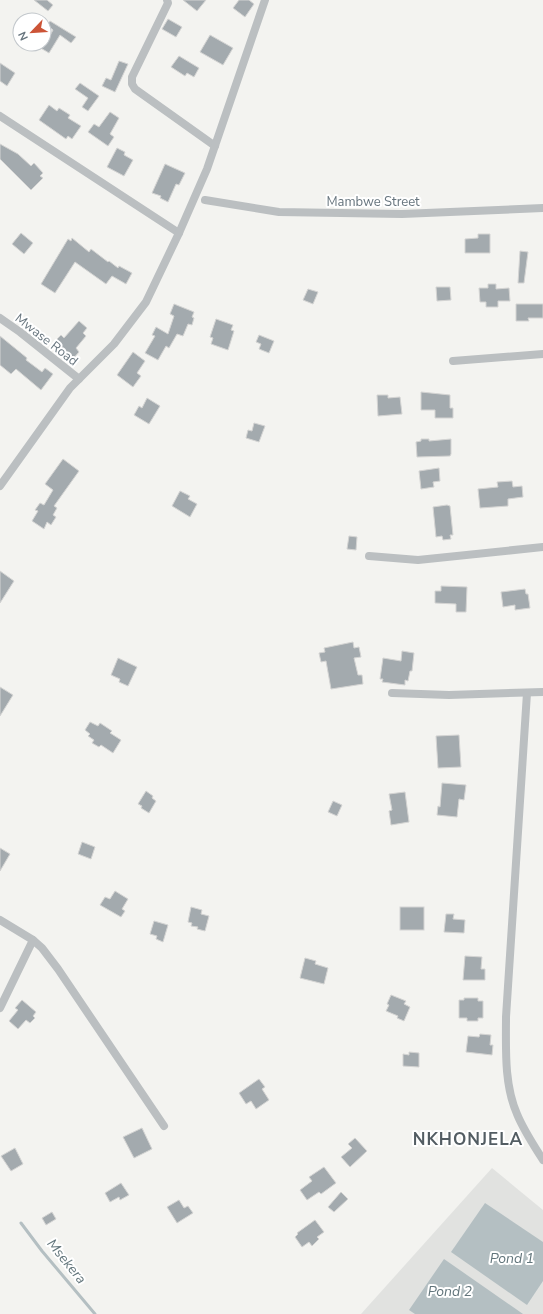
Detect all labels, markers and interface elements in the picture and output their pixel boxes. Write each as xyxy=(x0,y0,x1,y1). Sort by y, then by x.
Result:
north arrow xyxy=(12,12,52,52)
text: N xyxy=(15,29,32,43)
street label: Mambwe Street xyxy=(326,193,420,211)
street label: Mwase Road xyxy=(11,309,82,370)
district label: NKHONJELA xyxy=(413,1128,523,1151)
water label: Msekera xyxy=(43,1235,91,1288)
water label: Pond 1 xyxy=(490,1249,534,1268)
water label: Pond 2 xyxy=(428,1282,472,1301)

